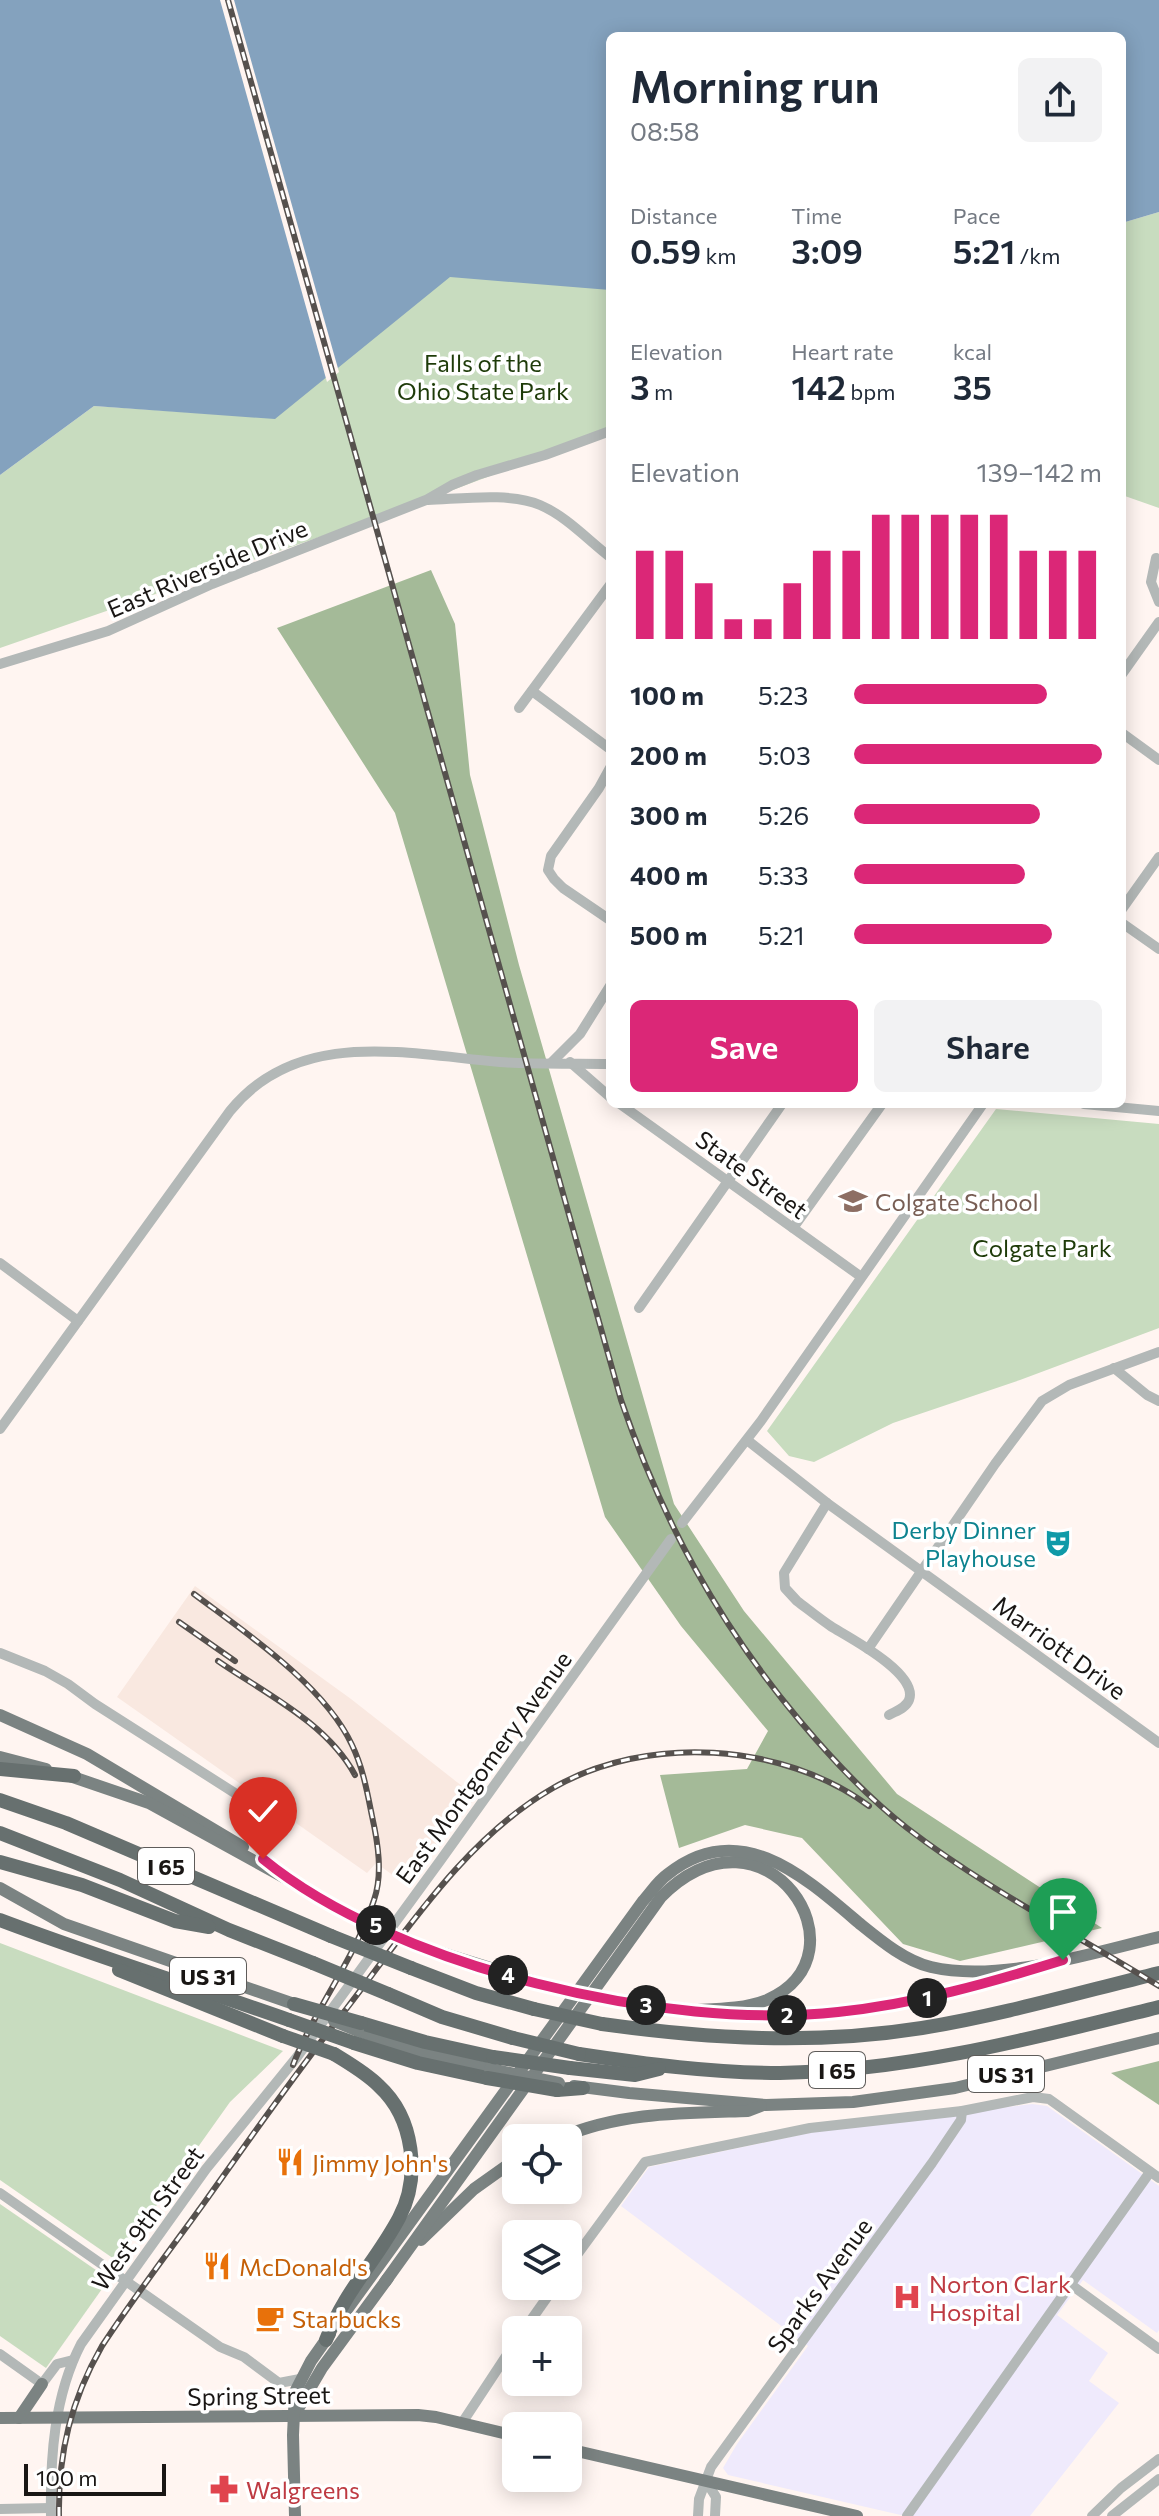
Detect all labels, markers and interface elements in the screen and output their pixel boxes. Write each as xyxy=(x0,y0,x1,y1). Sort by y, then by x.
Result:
text: Morning run xyxy=(630,58,880,112)
button: share xyxy=(1018,58,1102,142)
text: 08:58 xyxy=(630,115,700,146)
text: Distance xyxy=(630,202,717,229)
text: Time xyxy=(791,202,842,229)
text: Pace xyxy=(953,202,1000,229)
text: 0.59 xyxy=(630,229,701,271)
text: 3:09 xyxy=(791,229,863,271)
text: 5:21 xyxy=(953,229,1015,271)
text: km xyxy=(701,242,737,269)
text: /km xyxy=(1015,242,1060,269)
text: Elevation xyxy=(630,338,723,365)
text: Heart rate xyxy=(791,338,894,365)
text: kcal xyxy=(953,338,992,365)
park label: Falls of the Ohio State Park xyxy=(397,348,569,405)
text: 3 xyxy=(630,365,650,407)
text: 142 xyxy=(791,365,846,407)
text: 35 xyxy=(953,365,992,407)
text: m xyxy=(650,378,673,405)
text: bpm xyxy=(846,378,895,405)
text: Elevation xyxy=(630,456,740,487)
text: 139–142 m xyxy=(977,456,1102,487)
street label: East Riverside Drive xyxy=(103,513,311,623)
text: 100 m xyxy=(630,679,704,710)
text: 5:23 xyxy=(758,679,808,710)
text: 200 m xyxy=(630,739,707,770)
text: 5:03 xyxy=(758,739,811,770)
text: 300 m xyxy=(630,799,707,830)
text: 5:26 xyxy=(758,799,809,830)
text: 400 m xyxy=(630,859,708,890)
text: 5:33 xyxy=(758,859,809,890)
text: 500 m xyxy=(630,919,707,950)
text: 5:21 xyxy=(758,919,805,950)
button: Save xyxy=(630,1000,858,1092)
button: Share xyxy=(874,1000,1102,1092)
street label: State Street xyxy=(690,1124,814,1224)
school or university icon: Colgate School xyxy=(838,1186,868,1216)
place label: Colgate School xyxy=(875,1187,1039,1216)
park label: Colgate Park xyxy=(972,1233,1112,1262)
place label: Derby Dinner Playhouse xyxy=(892,1515,1036,1572)
theatre icon: Derby Dinner Playhouse xyxy=(1043,1528,1073,1558)
street label: Marriott Drive xyxy=(988,1589,1132,1705)
street label: East Montgomery Avenue xyxy=(389,1645,577,1889)
pin xyxy=(229,1777,297,1859)
icon: check xyxy=(241,1789,285,1833)
road number: I 65 xyxy=(138,1848,194,1884)
pin xyxy=(1029,1878,1097,1960)
icon: arrive xyxy=(1041,1890,1085,1934)
pin: 5 xyxy=(356,1905,396,1945)
text: 5 xyxy=(370,1911,382,1938)
pin: 4 xyxy=(488,1955,528,1995)
road number: US 31 xyxy=(170,1958,246,1994)
text: 4 xyxy=(501,1961,515,1988)
pin: 1 xyxy=(907,1978,947,2018)
text: 1 xyxy=(922,1984,932,2011)
pin: 3 xyxy=(626,1985,666,2025)
text: 3 xyxy=(640,1991,652,2018)
pin: 2 xyxy=(767,1995,807,2035)
text: 2 xyxy=(781,2001,793,2028)
road number: I 65 xyxy=(809,2052,865,2088)
road number: US 31 xyxy=(968,2056,1044,2092)
map controls xyxy=(502,2124,582,2492)
button: locate xyxy=(502,2124,582,2204)
street label: West 9th Street xyxy=(85,2140,209,2296)
restaurant icon: Jimmy John's xyxy=(275,2147,305,2177)
place label: Jimmy John's xyxy=(312,2148,448,2177)
street label: Sparks Avenue xyxy=(761,2212,877,2358)
button: layers xyxy=(502,2220,582,2300)
restaurant icon: McDonald's xyxy=(202,2251,232,2281)
place label: McDonald's xyxy=(239,2252,368,2281)
place label: Norton Clark Hospital xyxy=(929,2269,1071,2326)
hospital icon: Norton Clark Hospital xyxy=(892,2282,922,2312)
cafe icon: Starbucks xyxy=(255,2303,285,2333)
place label: Starbucks xyxy=(292,2304,401,2333)
button: + xyxy=(502,2316,582,2396)
street label: Spring Street xyxy=(187,2379,331,2411)
button: − xyxy=(502,2412,582,2492)
scale bar xyxy=(24,2460,166,2496)
text: 100 m xyxy=(36,2464,98,2491)
pharmacy icon: Walgreens xyxy=(209,2474,239,2504)
place label: Walgreens xyxy=(246,2475,360,2504)

